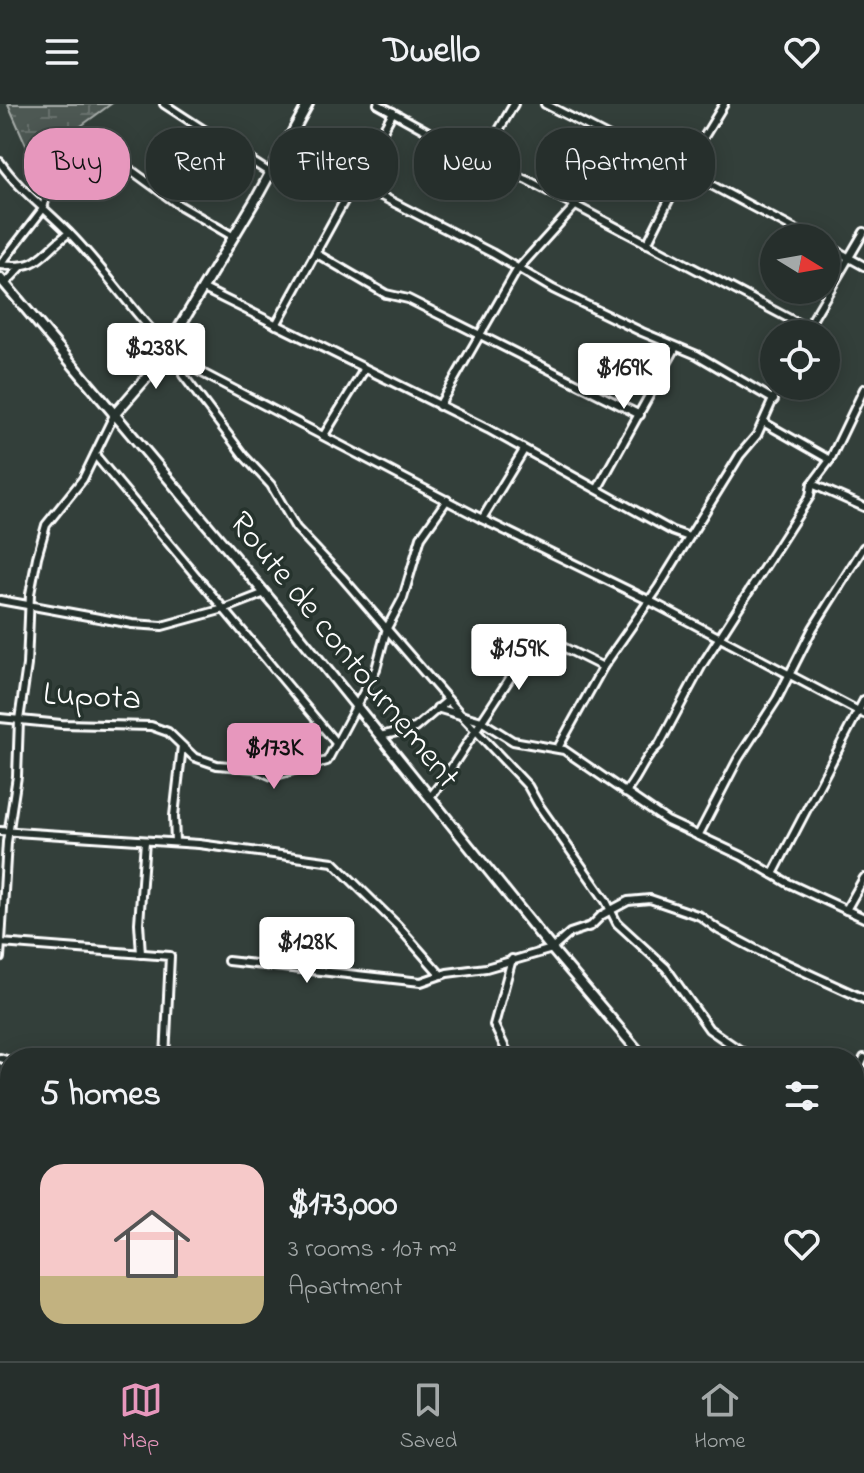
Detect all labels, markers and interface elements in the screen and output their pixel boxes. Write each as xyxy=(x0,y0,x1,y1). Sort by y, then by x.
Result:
text: Dwello xyxy=(384,26,480,79)
icon: menu xyxy=(40,30,84,74)
icon: heart xyxy=(780,30,824,74)
chip: Buy xyxy=(24,128,130,200)
chip: Rent xyxy=(146,128,254,200)
chip: Filters xyxy=(270,128,398,200)
chip: New xyxy=(414,128,520,200)
chip: Apartment xyxy=(536,128,715,200)
north arrow xyxy=(760,224,840,304)
map controls xyxy=(760,224,840,400)
button: locate xyxy=(760,320,840,400)
pin: $238K xyxy=(100,323,212,391)
text: $238K xyxy=(125,330,187,368)
pin: $169K xyxy=(568,343,680,411)
text: $169K xyxy=(596,350,652,388)
street label: Route de contournement xyxy=(215,502,471,800)
pin: $159K xyxy=(463,624,575,692)
text: $159K xyxy=(489,631,549,669)
street label: Lupota xyxy=(42,670,142,726)
pin: $173K xyxy=(218,723,330,791)
text: $173K xyxy=(245,730,303,768)
pin: $128K xyxy=(251,917,363,985)
text: $128K xyxy=(277,924,337,962)
text: 5 homes xyxy=(40,1071,161,1121)
icon: filters xyxy=(780,1074,824,1118)
text: $173,000 xyxy=(288,1181,397,1231)
icon: home xyxy=(104,1196,200,1292)
icon: heart xyxy=(780,1222,824,1266)
text: 3 rooms · 107 m² xyxy=(288,1231,457,1269)
text: Apartment xyxy=(288,1269,402,1307)
tab: Map xyxy=(119,1378,163,1458)
tab: Saved xyxy=(400,1378,457,1458)
tab: Home xyxy=(694,1378,745,1458)

